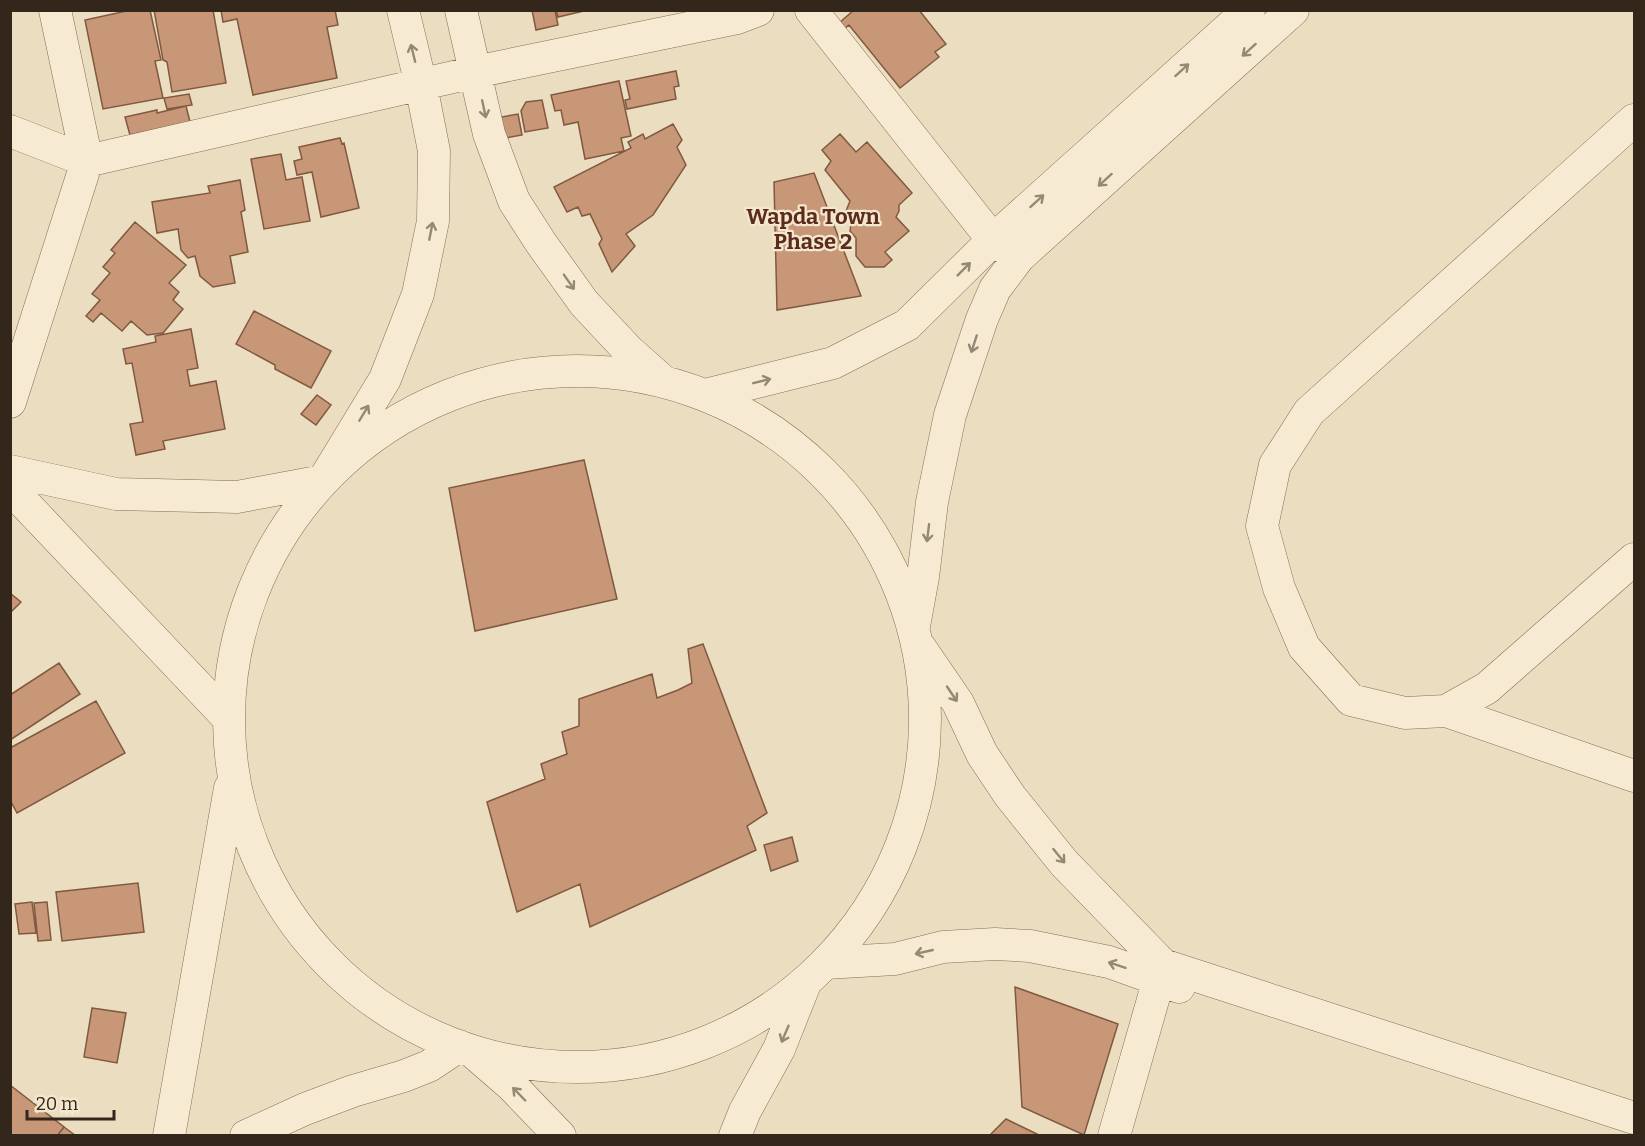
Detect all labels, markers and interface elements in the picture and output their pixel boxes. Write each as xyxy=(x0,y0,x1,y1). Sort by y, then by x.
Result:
one-way arrow xyxy=(1242,43,1257,57)
one-way arrow xyxy=(407,44,419,63)
one-way arrow xyxy=(1174,64,1189,78)
one-way arrow xyxy=(478,99,490,118)
one-way arrow xyxy=(1097,173,1112,187)
one-way arrow xyxy=(1029,194,1044,208)
district label: Wapda Town Phase 2 xyxy=(746,203,880,255)
one-way arrow xyxy=(426,222,437,241)
one-way arrow xyxy=(957,262,972,276)
one-way arrow xyxy=(563,273,575,289)
one-way arrow xyxy=(967,334,978,352)
one-way arrow xyxy=(752,374,771,386)
one-way arrow xyxy=(359,405,371,422)
one-way arrow xyxy=(922,522,933,542)
one-way arrow xyxy=(946,685,958,701)
one-way arrow xyxy=(1052,848,1065,864)
one-way arrow xyxy=(915,946,934,958)
one-way arrow xyxy=(1108,958,1127,969)
one-way arrow xyxy=(779,1024,790,1043)
scale bar xyxy=(27,1083,114,1121)
one-way arrow xyxy=(512,1086,526,1101)
text: 20 m xyxy=(36,1093,78,1115)

